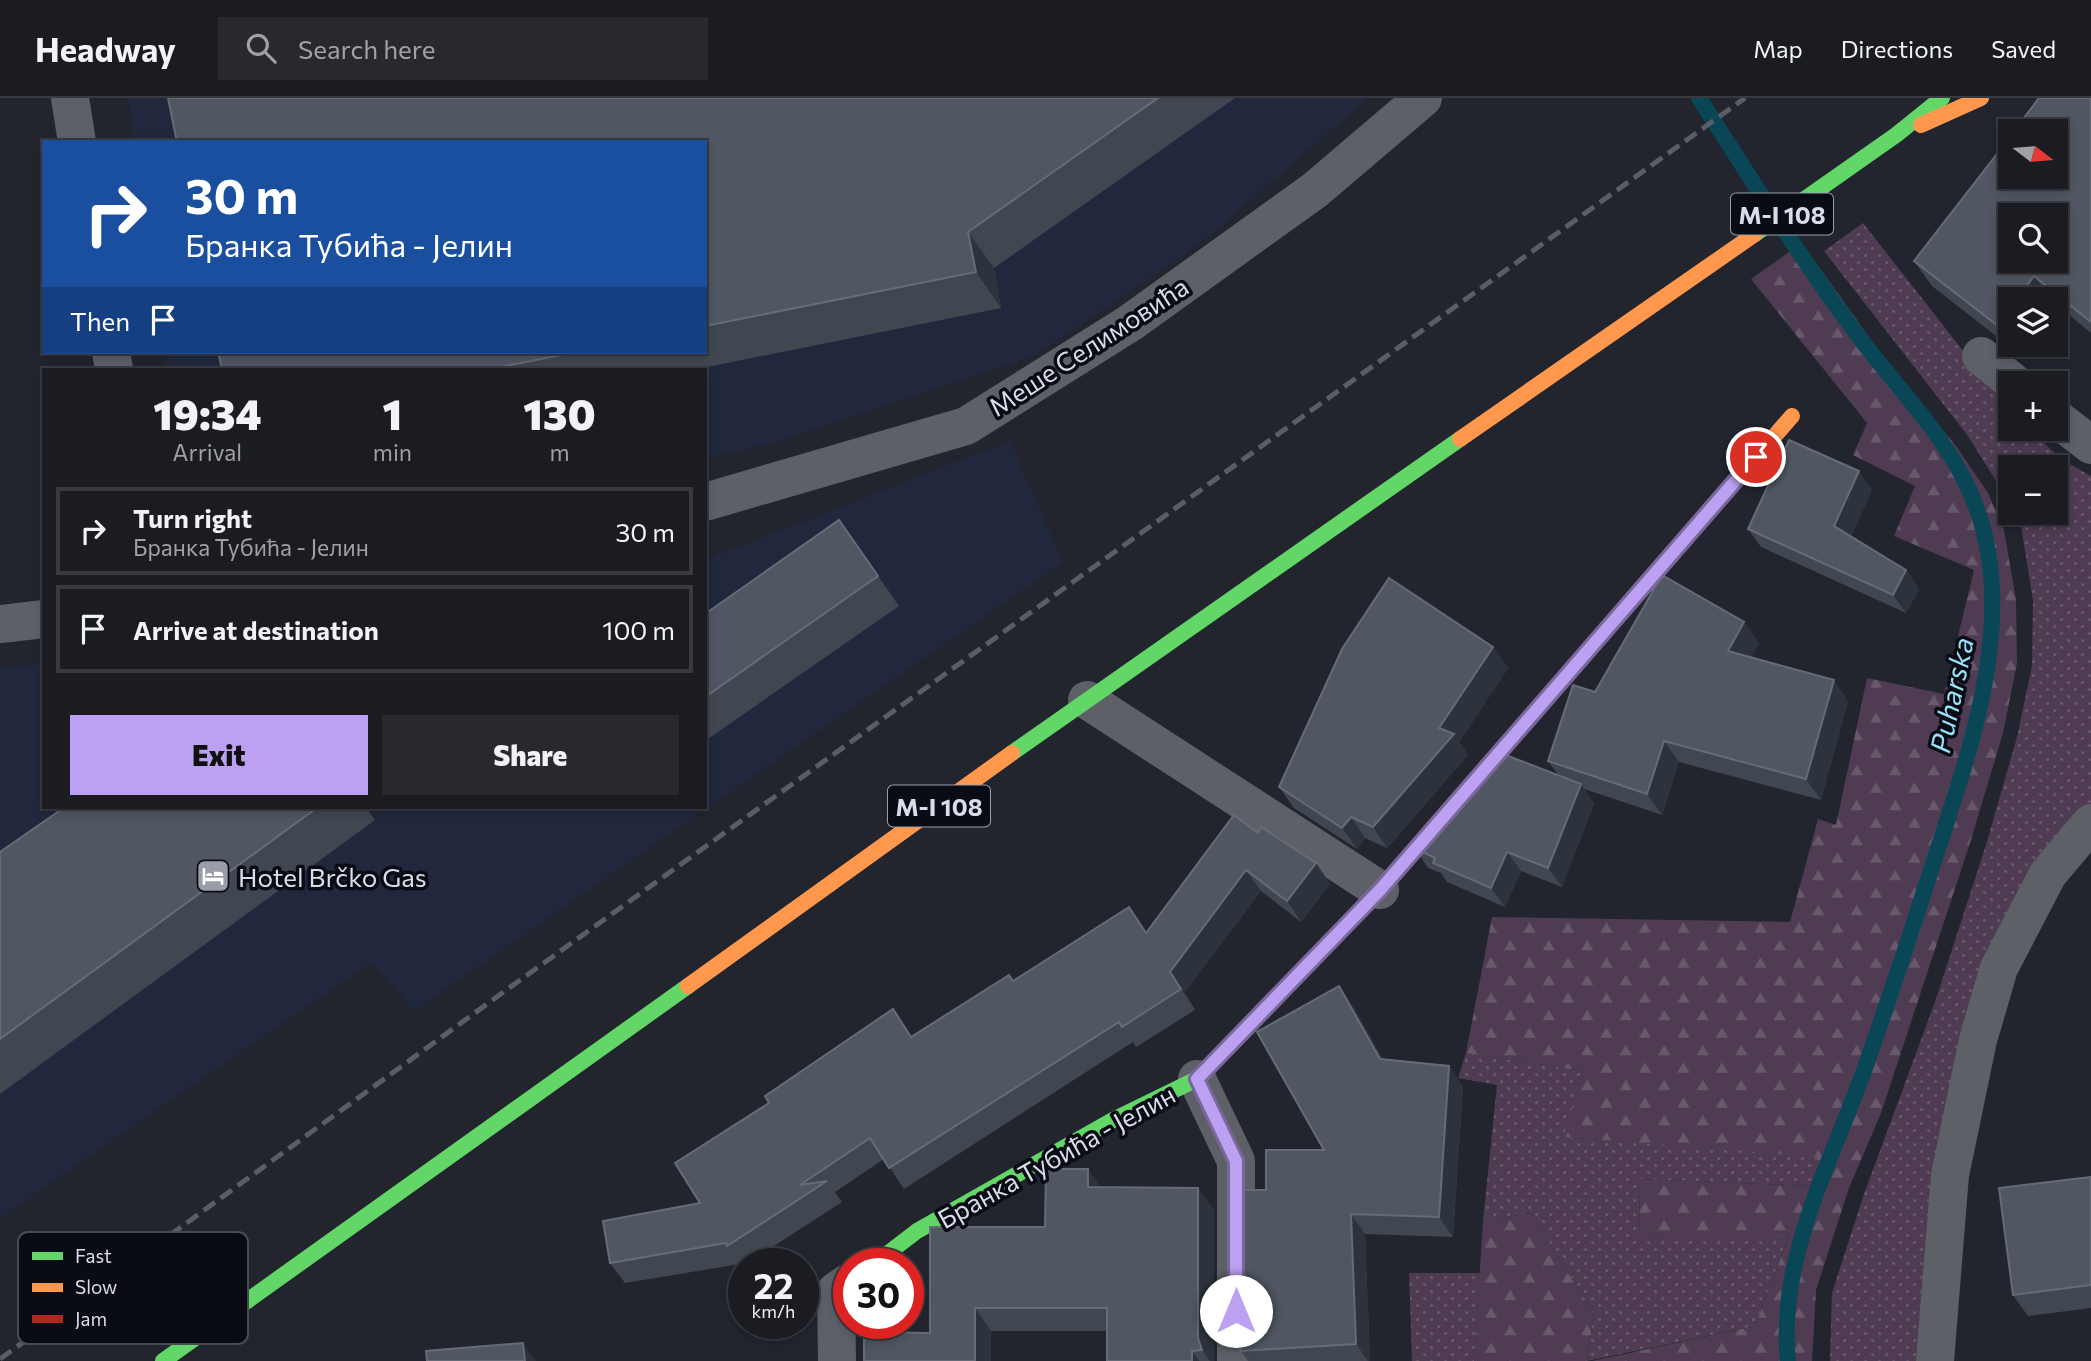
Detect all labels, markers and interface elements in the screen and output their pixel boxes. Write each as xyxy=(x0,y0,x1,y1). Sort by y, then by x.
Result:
search box xyxy=(218,17,708,80)
text: Headway xyxy=(35,28,176,69)
icon: search xyxy=(242,29,280,67)
text: Search here xyxy=(298,33,436,64)
text: Map xyxy=(1753,34,1803,63)
text: Directions xyxy=(1841,34,1953,63)
text: Saved xyxy=(1991,34,2056,63)
north arrow xyxy=(1998,119,2068,189)
map controls xyxy=(1998,119,2068,525)
text: 30 m xyxy=(185,164,298,224)
icon: right xyxy=(70,168,161,259)
road number: M-I 108 xyxy=(1731,194,1833,234)
button: search xyxy=(1998,203,2068,273)
text: Бранка Тубића - Јелин xyxy=(185,224,513,264)
street label: Меше Селимовића xyxy=(983,270,1193,422)
button: layers xyxy=(1998,287,2068,357)
icon: arrive xyxy=(144,301,182,339)
text: Then xyxy=(70,305,130,336)
button: + xyxy=(1998,371,2068,441)
text: 19:34 xyxy=(153,387,262,439)
text: 1 xyxy=(383,387,402,439)
text: 130 xyxy=(523,387,596,439)
pin xyxy=(1726,427,1786,487)
text: Arrival xyxy=(173,438,242,466)
text: min xyxy=(373,438,412,466)
text: m xyxy=(549,438,570,466)
icon: arrive xyxy=(1737,438,1775,476)
button: − xyxy=(1998,455,2068,525)
text: Turn right xyxy=(133,502,252,533)
icon: right xyxy=(74,512,112,550)
text: 30 m xyxy=(616,516,675,547)
text: Бранка Тубића - Јелин xyxy=(133,533,369,561)
icon: arrive xyxy=(74,610,112,648)
text: Arrive at destination xyxy=(133,614,379,645)
text: 100 m xyxy=(602,614,675,645)
water label: Puharska xyxy=(1922,634,1980,756)
button: Exit xyxy=(70,715,368,795)
button: Share xyxy=(382,715,679,795)
road number: M-I 108 xyxy=(888,786,990,826)
hotel icon: Hotel Brčko Gas xyxy=(194,857,232,895)
place label: Hotel Brčko Gas xyxy=(238,861,427,892)
street label: Бранка Тубића - Јелин xyxy=(932,1078,1180,1234)
legend xyxy=(18,1232,248,1344)
text: Fast xyxy=(75,1244,112,1267)
speed limit sign: 30 xyxy=(833,1248,924,1339)
text: 22 xyxy=(754,1263,793,1306)
position arrow xyxy=(1199,1274,1273,1348)
text: Slow xyxy=(75,1275,117,1298)
text: km/h xyxy=(752,1300,795,1322)
text: Jam xyxy=(75,1307,107,1330)

